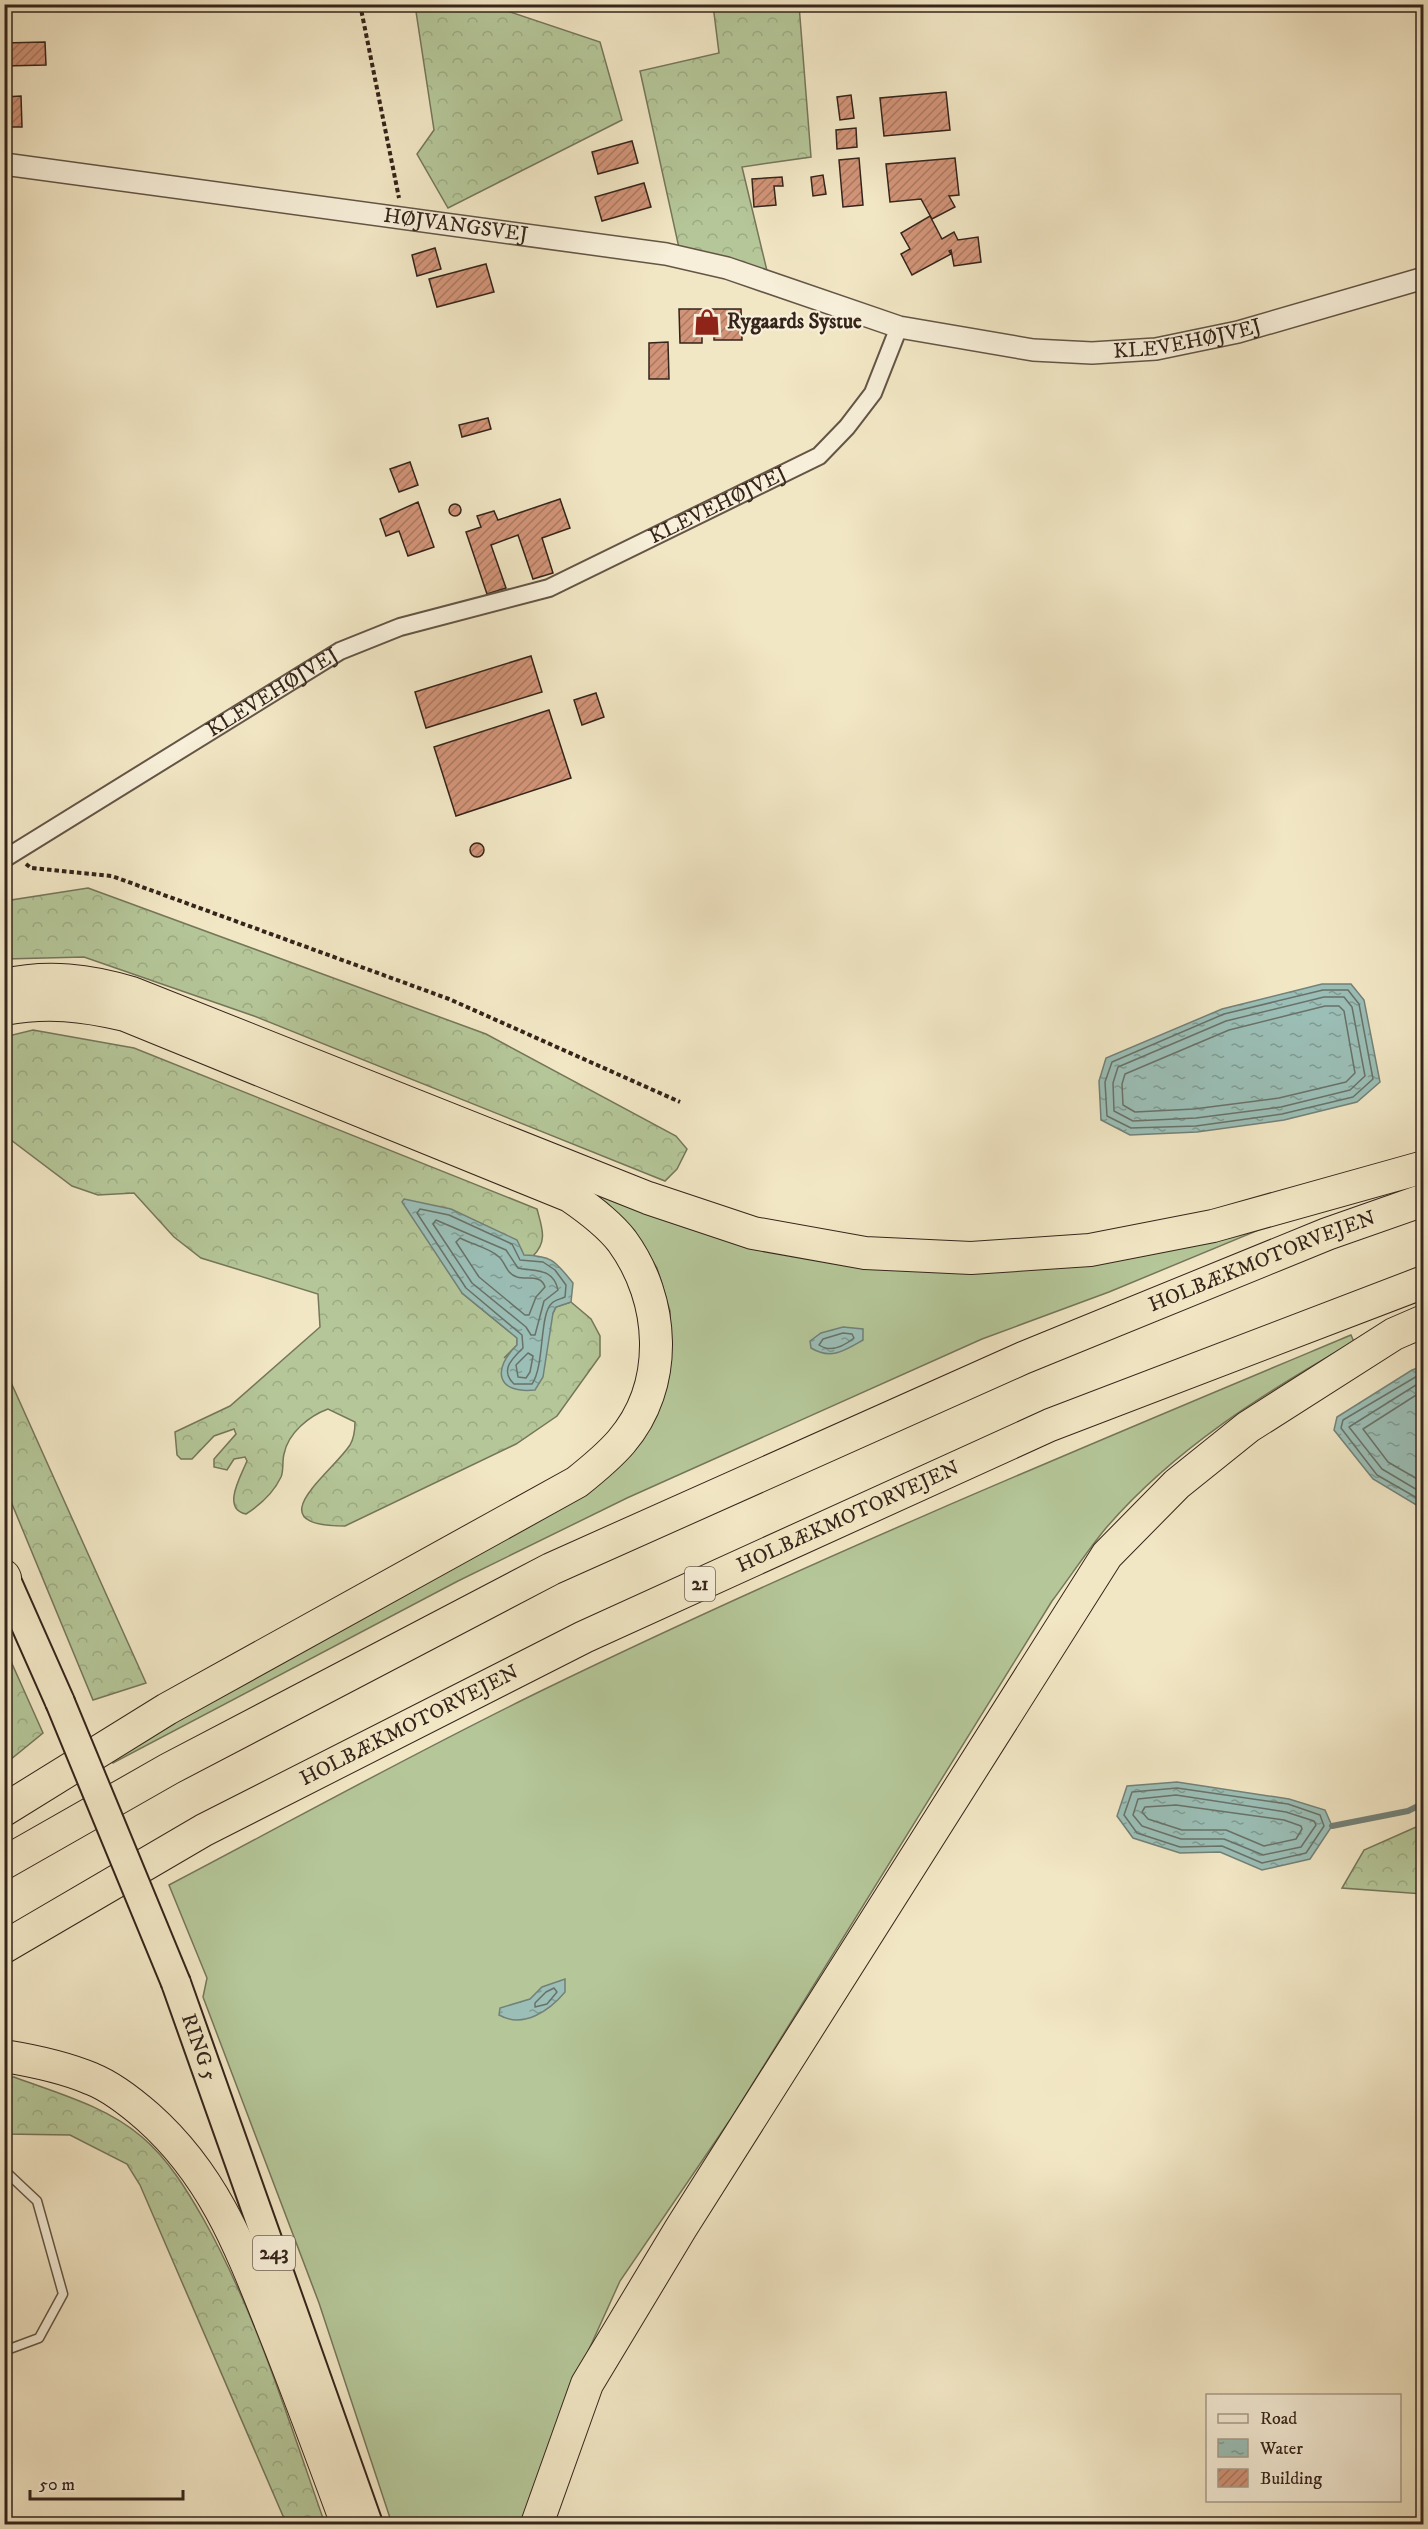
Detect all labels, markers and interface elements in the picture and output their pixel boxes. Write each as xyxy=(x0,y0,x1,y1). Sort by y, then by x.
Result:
street label: HØJVANGSVEJ xyxy=(382,203,530,248)
shop icon: Rygaards Systue xyxy=(692,307,722,337)
place label: Rygaards Systue xyxy=(727,309,862,335)
street label: KLEVEHØJVEJ xyxy=(1113,313,1264,365)
street label: KLEVEHØJVEJ xyxy=(645,461,791,550)
street label: KLEVEHØJVEJ xyxy=(202,642,343,743)
street label: HOLBÆKMOTORVEJEN xyxy=(1145,1205,1379,1318)
street label: HOLBÆKMOTORVEJEN xyxy=(733,1455,964,1579)
road number: 21 xyxy=(685,1567,715,1601)
street label: HOLBÆKMOTORVEJEN xyxy=(296,1659,523,1792)
street label: RING 5 xyxy=(175,2010,223,2084)
road number: 243 xyxy=(253,2236,295,2270)
legend xyxy=(1206,2394,1401,2502)
text: Road xyxy=(1260,2408,1297,2430)
text: Water xyxy=(1259,2438,1303,2460)
scale bar xyxy=(30,2463,183,2501)
text: Building xyxy=(1260,2468,1322,2490)
text: 50 m xyxy=(39,2474,75,2496)

